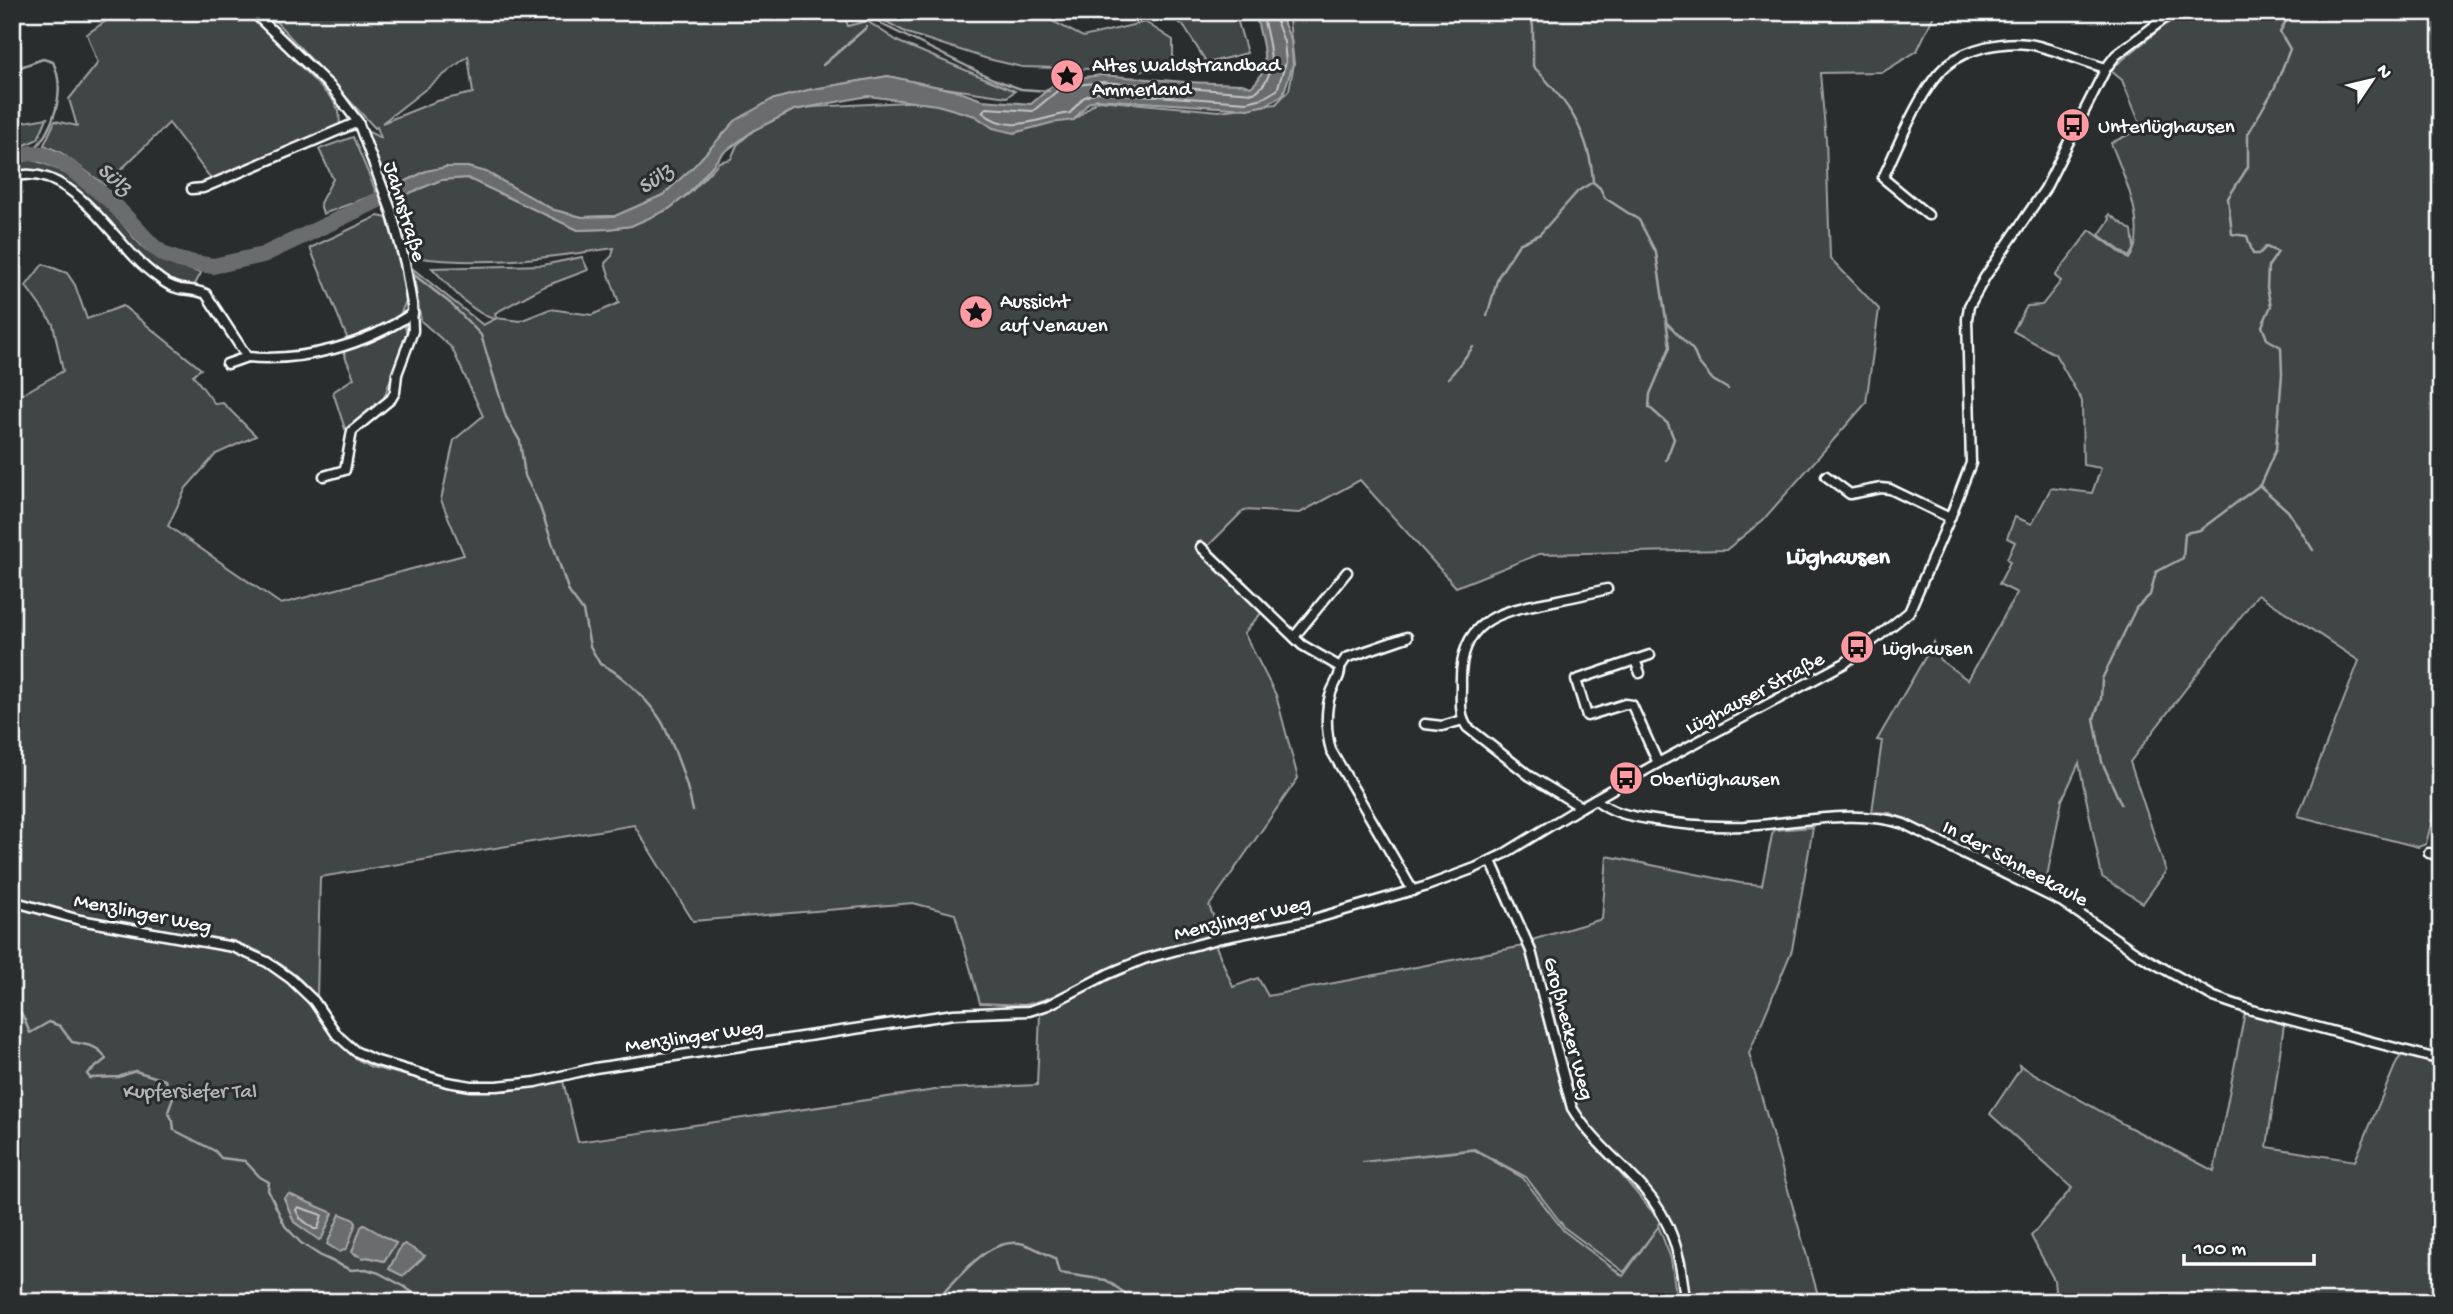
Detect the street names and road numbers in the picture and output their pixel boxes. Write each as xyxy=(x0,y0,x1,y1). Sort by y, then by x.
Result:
street label: Jahnstraße xyxy=(376,159,430,266)
street label: Lüghauser Straße xyxy=(1682,647,1831,742)
street label: In der Schneekaule xyxy=(1937,816,2093,915)
street label: Menzlinger Weg xyxy=(71,890,213,941)
street label: Menzlinger Weg xyxy=(1172,893,1314,948)
street label: Großhecker Weg xyxy=(1536,955,1598,1103)
street label: Menzlinger Weg xyxy=(624,1016,765,1061)

